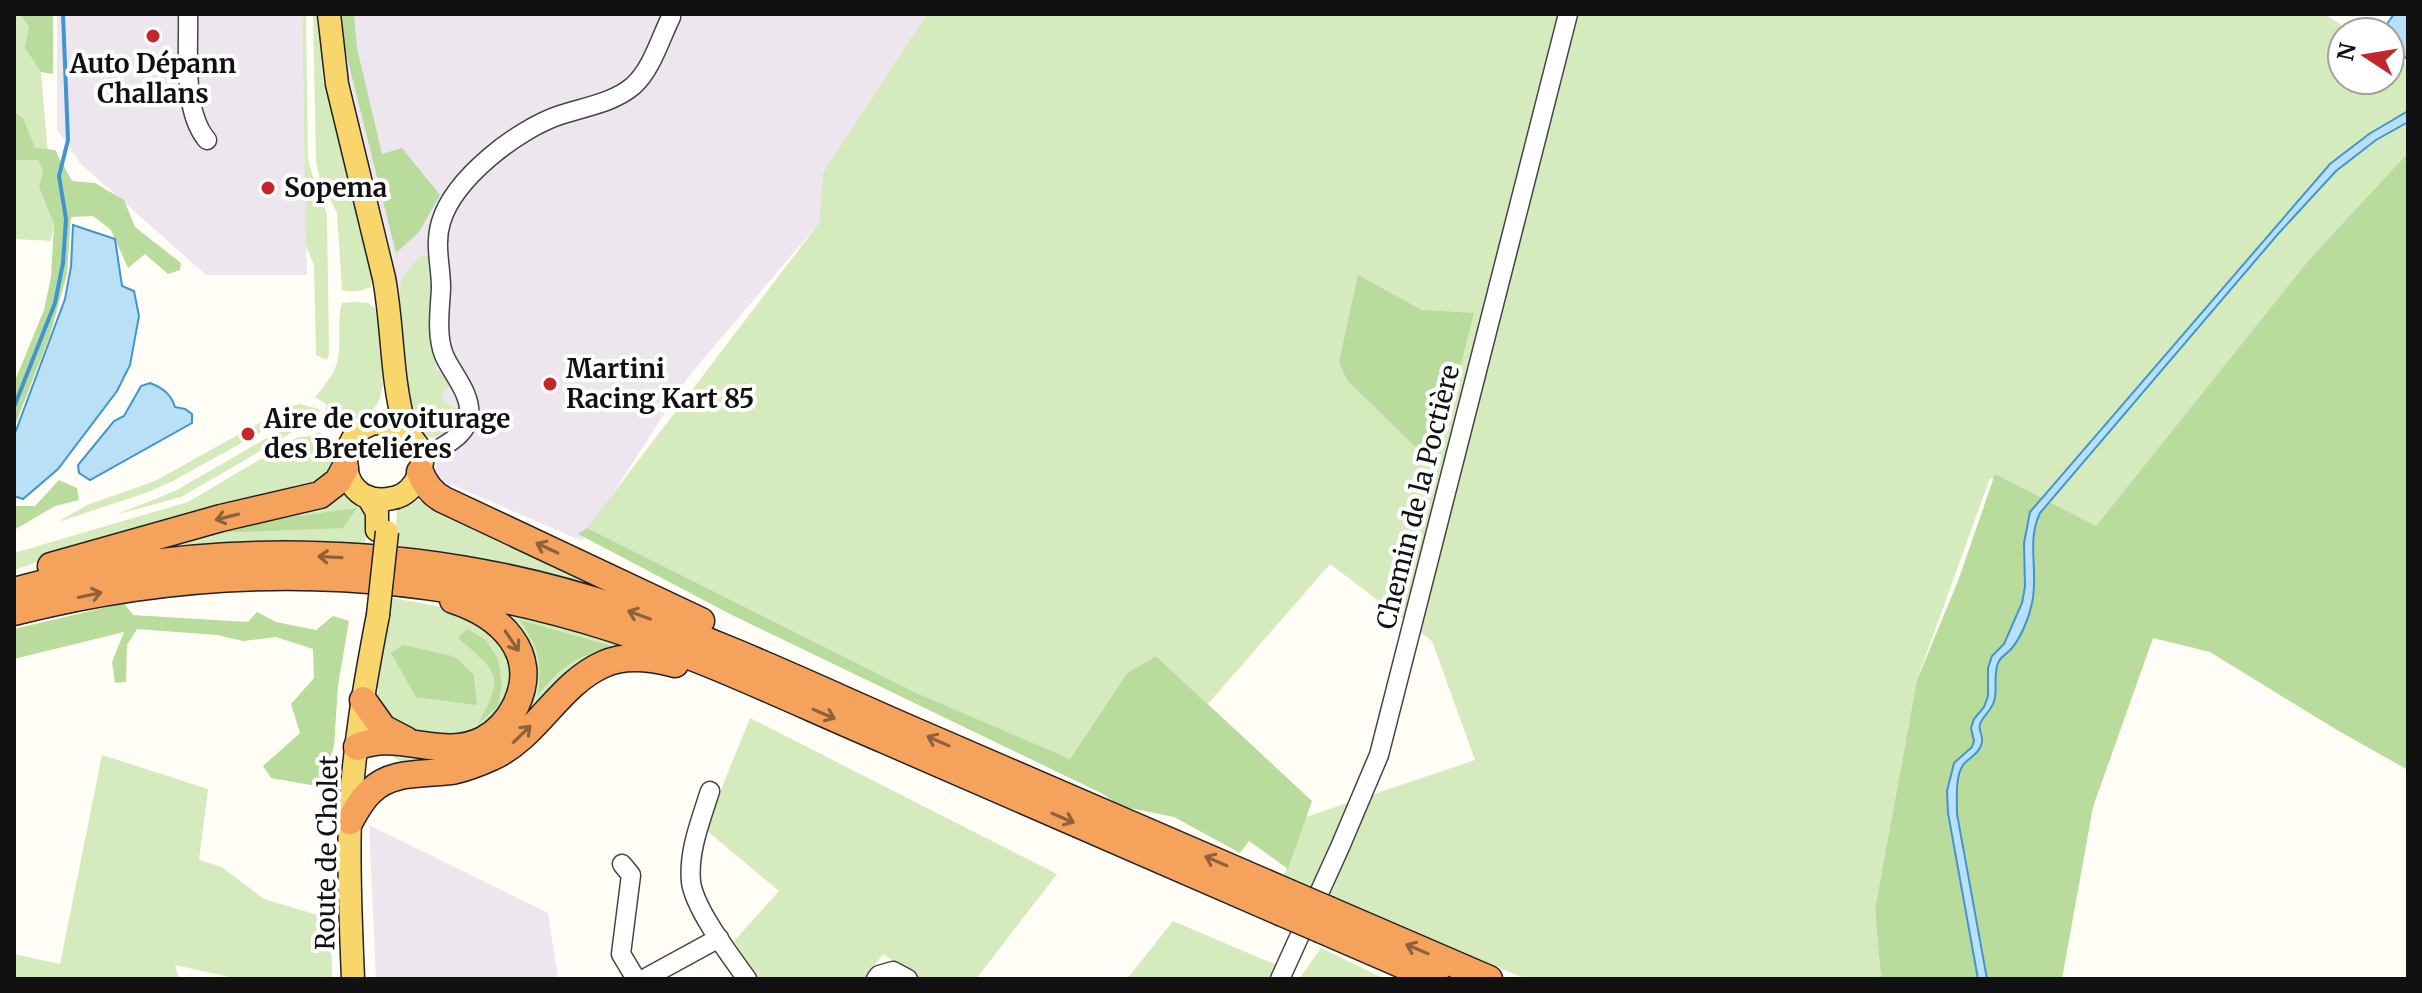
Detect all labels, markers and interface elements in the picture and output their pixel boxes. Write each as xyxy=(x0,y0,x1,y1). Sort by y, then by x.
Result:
north arrow xyxy=(2326,16,2406,96)
marker: Auto Dépann Challans xyxy=(144,27,162,45)
text: N xyxy=(2331,40,2362,63)
place label: Auto Dépann Challans xyxy=(69,47,237,110)
place label: Sopema xyxy=(284,171,387,204)
marker: Sopema xyxy=(259,179,277,197)
place label: Martini Racing Kart 85 xyxy=(566,352,754,415)
street label: Chemin de la Poctière xyxy=(1369,361,1466,632)
marker: Martini Racing Kart 85 xyxy=(541,375,559,393)
place label: Aire de covoiturage des Breteliéres xyxy=(263,402,510,465)
marker: Aire de covoiturage des Breteliéres xyxy=(239,425,257,443)
one-way arrow xyxy=(214,510,240,525)
one-way arrow xyxy=(535,540,559,555)
one-way arrow xyxy=(317,549,344,564)
one-way arrow xyxy=(77,587,102,602)
one-way arrow xyxy=(627,607,652,621)
one-way arrow xyxy=(504,630,520,652)
one-way arrow xyxy=(811,708,836,723)
one-way arrow xyxy=(512,725,532,744)
one-way arrow xyxy=(926,732,950,747)
street label: Route de Cholet xyxy=(308,755,345,951)
one-way arrow xyxy=(1050,811,1075,826)
one-way arrow xyxy=(1204,853,1228,868)
one-way arrow xyxy=(1405,940,1430,955)

